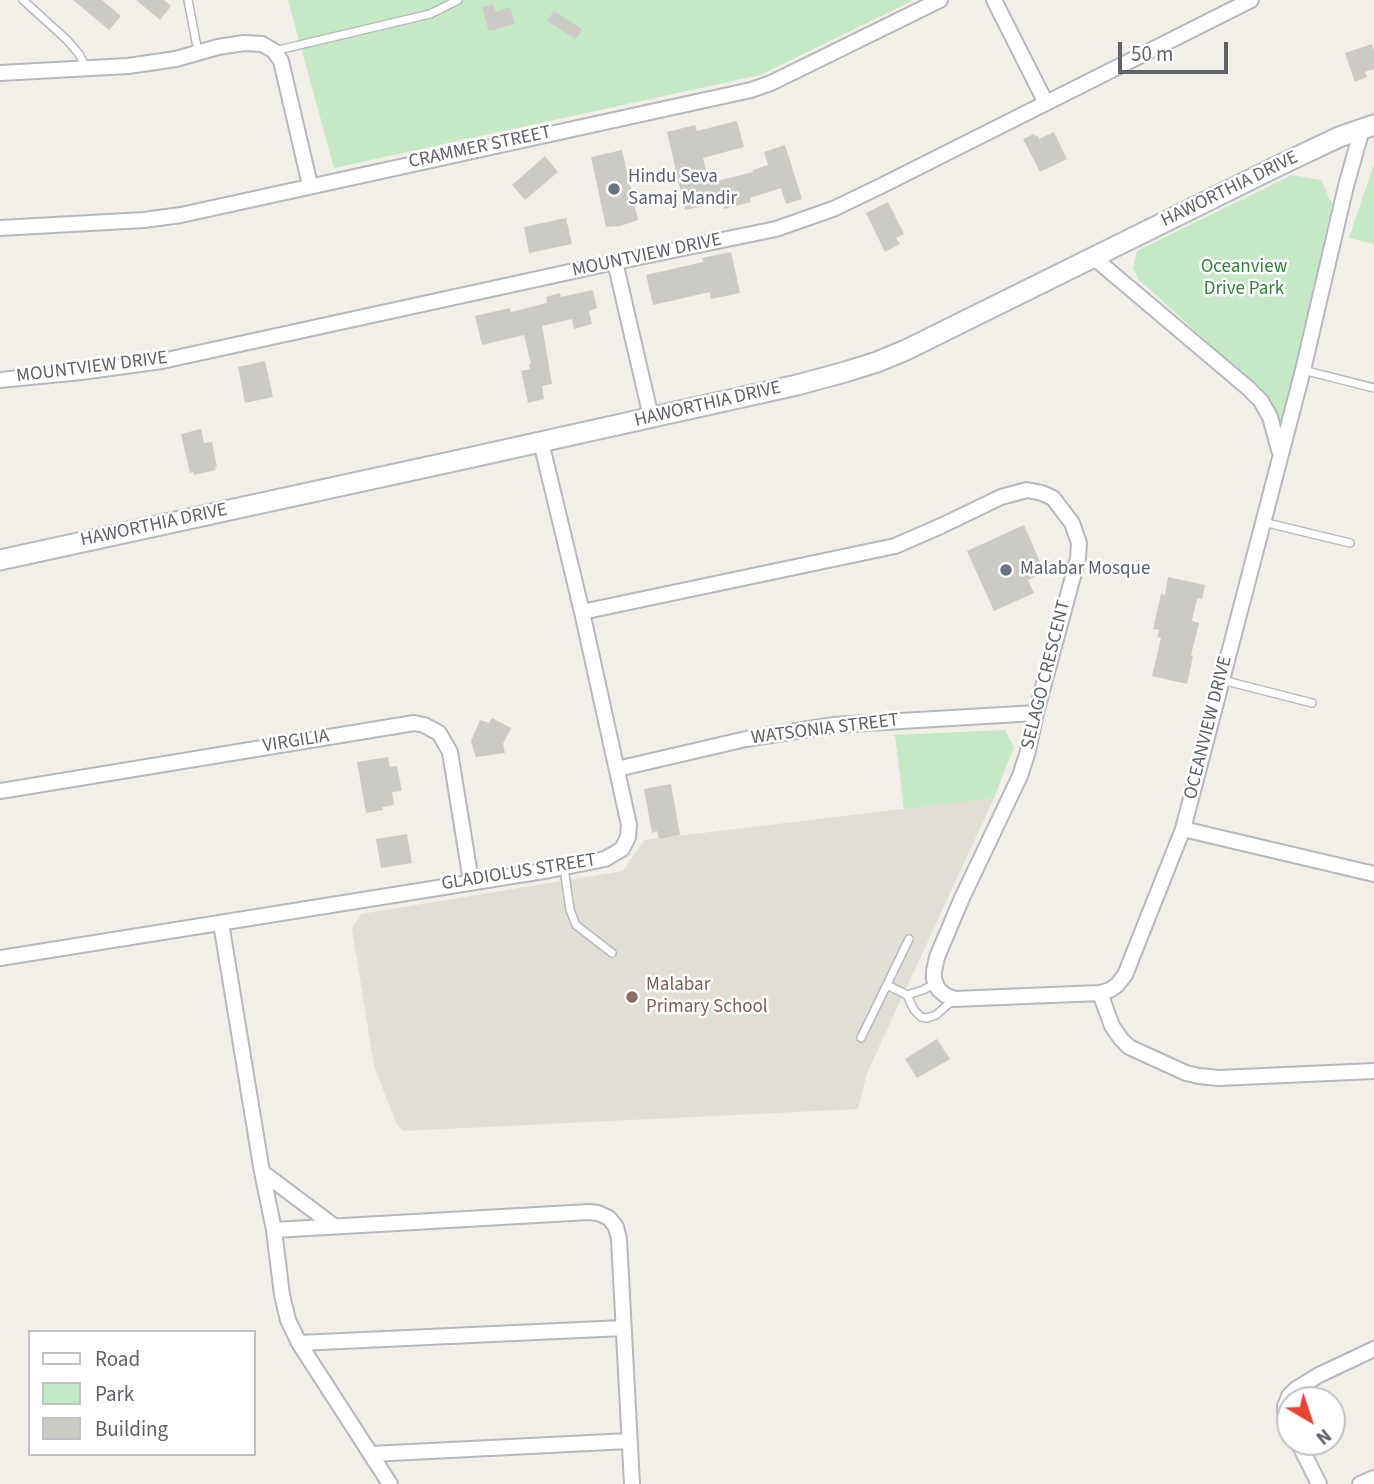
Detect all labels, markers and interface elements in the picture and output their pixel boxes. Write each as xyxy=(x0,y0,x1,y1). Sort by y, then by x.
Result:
scale bar xyxy=(1122,28,1232,72)
text: 50 m xyxy=(1131,39,1173,69)
street label: CRAMMER STREET xyxy=(407,122,553,174)
street label: HAWORTHIA DRIVE xyxy=(1158,147,1302,233)
place label: Hindu Seva Samaj Mandir xyxy=(628,167,737,211)
marker: Hindu Seva Samaj Mandir xyxy=(606,181,622,197)
street label: MOUNTVIEW DRIVE xyxy=(570,229,724,283)
park label: Oceanview Drive Park xyxy=(1201,257,1287,301)
street label: MOUNTVIEW DRIVE xyxy=(15,347,169,389)
street label: HAWORTHIA DRIVE xyxy=(633,377,783,433)
street label: HAWORTHIA DRIVE xyxy=(78,499,230,553)
place label: Malabar Mosque xyxy=(1020,559,1150,581)
marker: Malabar Mosque xyxy=(998,562,1014,578)
street label: SELAGO CRESCENT xyxy=(1017,598,1077,752)
street label: OCEANVIEW DRIVE xyxy=(1180,654,1238,802)
street label: WATSONIA STREET xyxy=(750,710,900,750)
street label: VIRGILIA xyxy=(261,726,331,758)
street label: GLADIOLUS STREET xyxy=(440,850,598,896)
place label: Malabar Primary School xyxy=(646,975,768,1019)
marker: Malabar Primary School xyxy=(624,989,640,1005)
legend xyxy=(28,1330,256,1456)
text: Road xyxy=(95,1344,140,1374)
text: Park xyxy=(95,1379,134,1409)
north arrow xyxy=(1276,1386,1346,1456)
text: Building xyxy=(95,1414,168,1444)
text: N xyxy=(1310,1422,1337,1451)

